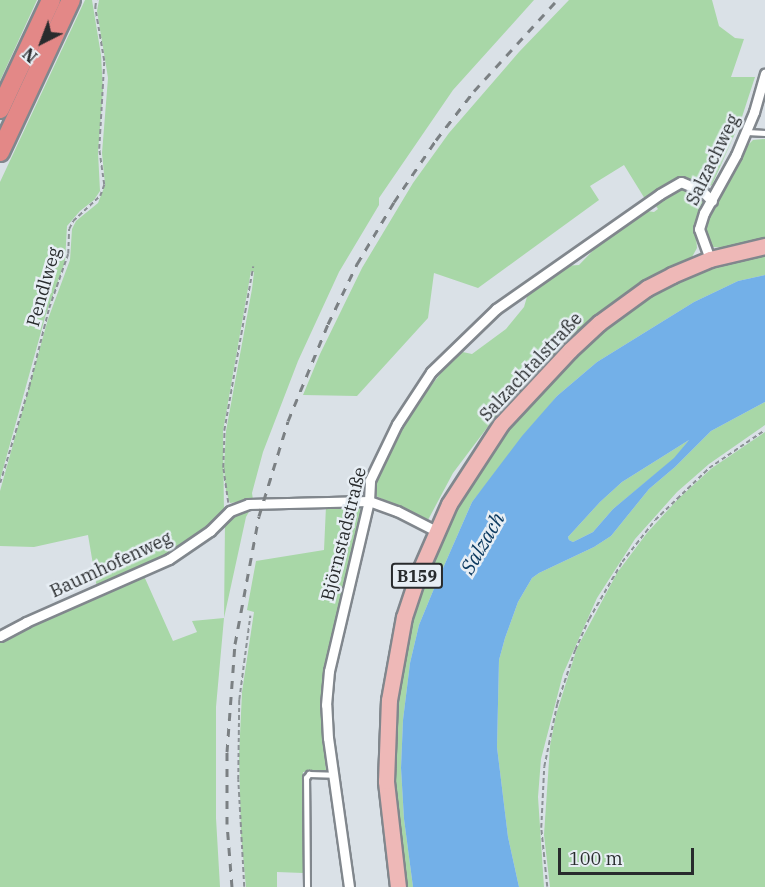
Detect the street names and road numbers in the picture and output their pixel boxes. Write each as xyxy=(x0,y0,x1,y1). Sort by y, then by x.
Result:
street label: Salzachweg xyxy=(682,111,744,209)
street label: Pendlweg xyxy=(22,245,66,329)
street label: Salzachtalstraße xyxy=(475,308,587,426)
street label: Björnstadstraße xyxy=(317,465,371,603)
street label: Baumhofenweg xyxy=(47,527,175,603)
road number: B159 xyxy=(390,563,444,589)

